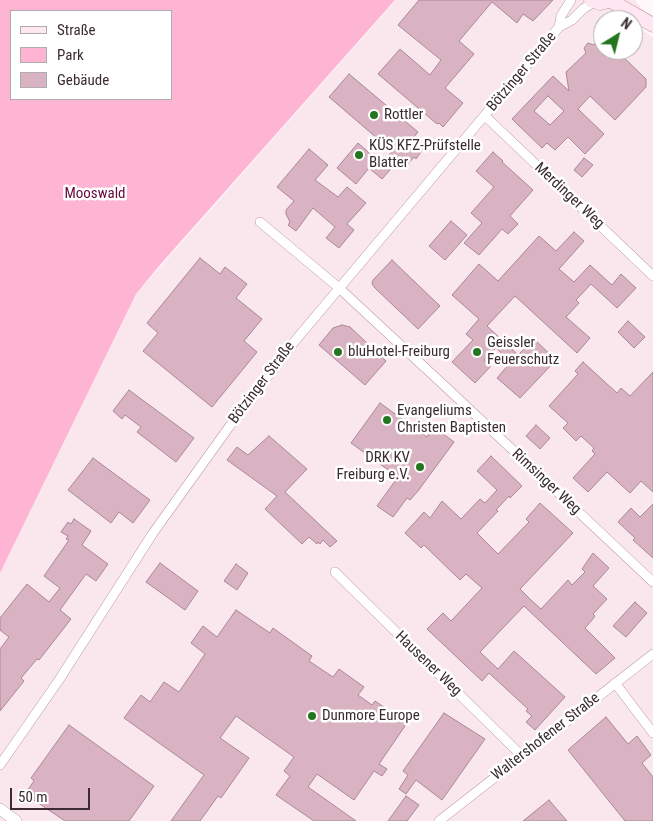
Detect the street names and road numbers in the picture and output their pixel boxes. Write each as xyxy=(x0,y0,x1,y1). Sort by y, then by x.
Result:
street label: Bötzinger Straße xyxy=(483,29,561,115)
street label: Merdinger Weg xyxy=(530,159,608,233)
street label: Bötzinger Straße xyxy=(225,338,299,428)
street label: Rimsinger Weg xyxy=(508,445,584,519)
street label: Hausener Weg xyxy=(391,628,465,700)
street label: Waltershofener Straße xyxy=(488,689,604,785)

